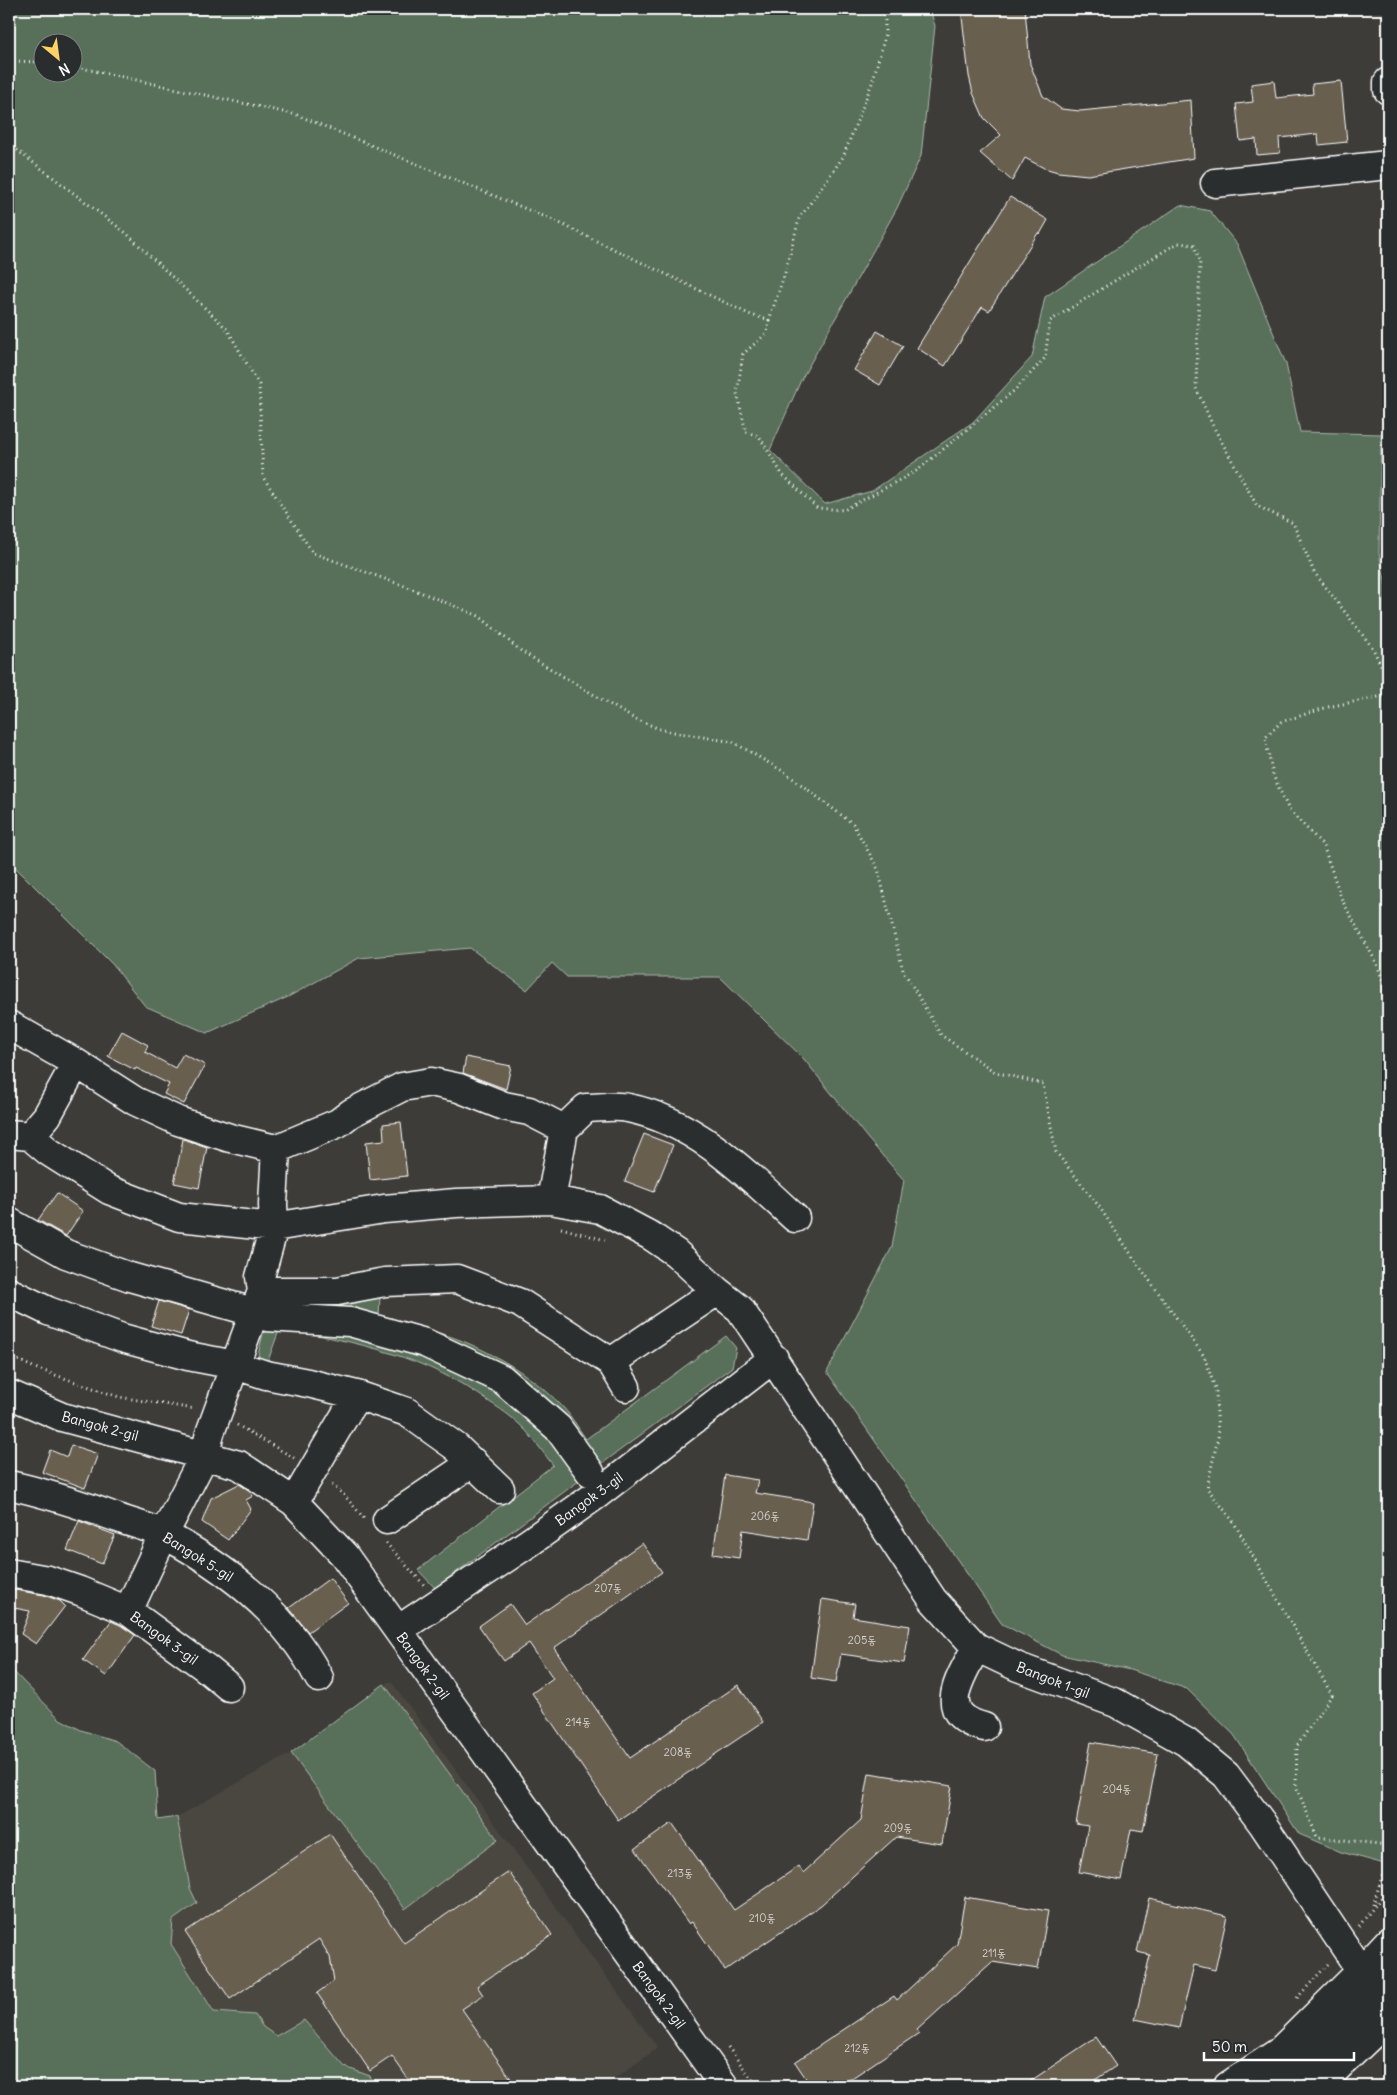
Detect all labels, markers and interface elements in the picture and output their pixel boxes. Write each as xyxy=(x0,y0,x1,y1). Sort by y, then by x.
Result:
north arrow xyxy=(32,32,82,82)
text: N xyxy=(56,59,73,80)
street label: Bangok 2-gil xyxy=(60,1407,140,1445)
street label: Bangok 3-gil xyxy=(552,1468,626,1530)
house number: 206동 xyxy=(751,1509,779,1523)
street label: Bangok 5-gil xyxy=(159,1528,237,1586)
house number: 207동 xyxy=(594,1581,622,1595)
street label: Bangok 3-gil xyxy=(127,1607,201,1669)
street label: Bangok 2-gil xyxy=(393,1629,453,1703)
house number: 205동 xyxy=(848,1633,876,1647)
street label: Bangok 1-gil xyxy=(1014,1658,1092,1702)
house number: 214동 xyxy=(565,1715,591,1729)
house number: 208동 xyxy=(664,1745,692,1759)
house number: 204동 xyxy=(1103,1782,1131,1796)
house number: 209동 xyxy=(884,1821,912,1835)
house number: 213동 xyxy=(667,1866,693,1880)
house number: 210동 xyxy=(749,1911,775,1925)
house number: 211동 xyxy=(982,1946,1006,1960)
street label: Bangok 2-gil xyxy=(629,1958,689,2032)
scale bar xyxy=(1204,2030,1354,2062)
text: 50 m xyxy=(1212,2037,1247,2056)
house number: 212동 xyxy=(844,2041,870,2055)

